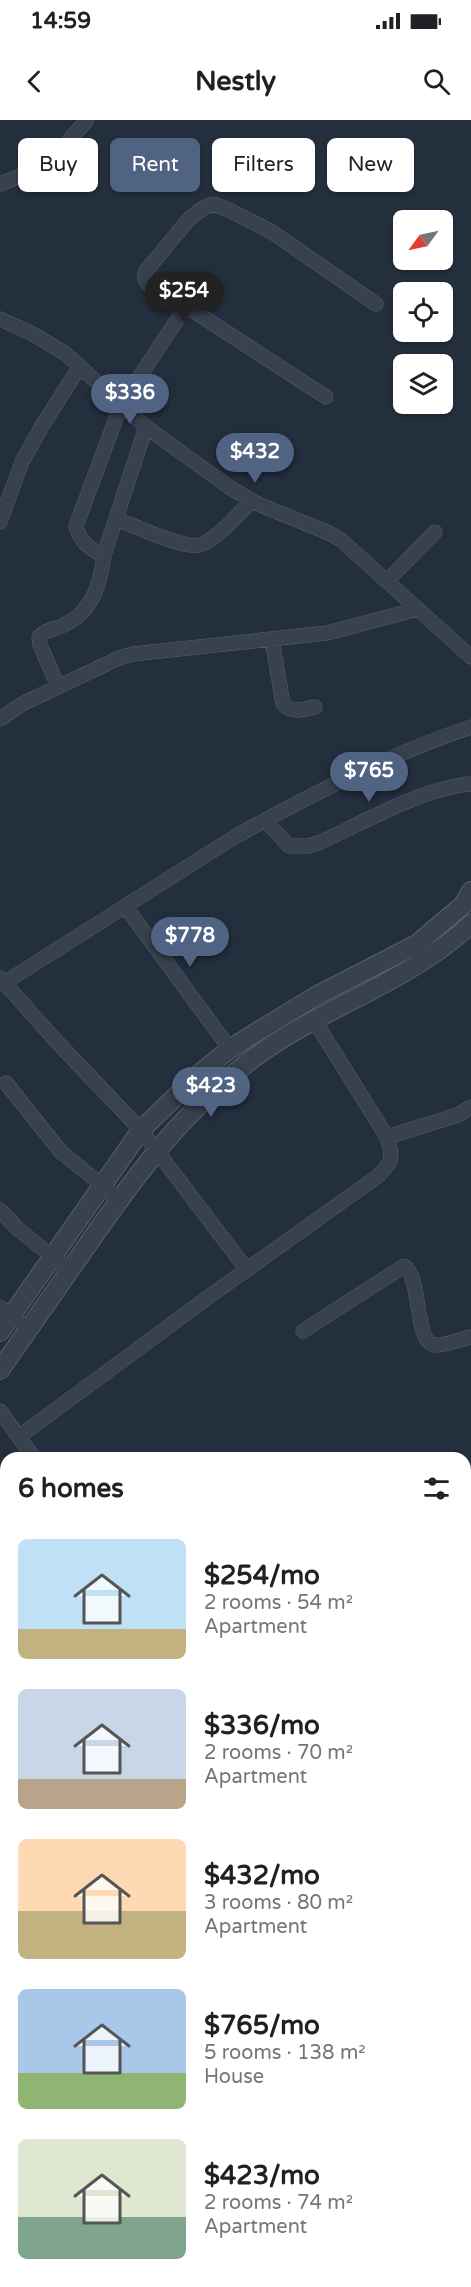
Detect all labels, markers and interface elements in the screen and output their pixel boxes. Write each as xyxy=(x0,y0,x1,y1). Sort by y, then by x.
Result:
text: 14:59 xyxy=(30,8,91,34)
icon: back xyxy=(18,65,51,98)
text: Nestly xyxy=(195,65,276,98)
icon: search xyxy=(420,65,453,98)
chip: Buy xyxy=(18,138,98,192)
chip: Rent xyxy=(110,138,200,192)
chip: Filters xyxy=(212,138,315,192)
chip: New xyxy=(327,138,414,192)
north arrow xyxy=(393,210,453,270)
map controls xyxy=(393,210,453,414)
pin: $254 xyxy=(148,272,220,323)
text: $254 xyxy=(159,279,209,303)
button: locate xyxy=(393,282,453,342)
button: layers xyxy=(393,354,453,414)
pin: $336 xyxy=(94,374,166,425)
text: $336 xyxy=(105,381,155,405)
pin: $432 xyxy=(219,433,291,484)
text: $432 xyxy=(230,440,280,464)
pin: $765 xyxy=(333,752,405,803)
text: $765 xyxy=(344,759,394,783)
pin: $778 xyxy=(154,917,226,968)
text: $778 xyxy=(165,924,215,948)
pin: $423 xyxy=(175,1067,247,1118)
text: $423 xyxy=(186,1074,236,1098)
icon: filters xyxy=(420,1472,453,1505)
text: 6 homes xyxy=(18,1473,124,1504)
text: $254/mo xyxy=(204,1560,320,1591)
icon: home xyxy=(66,1563,138,1635)
text: 2 rooms · 54 m² xyxy=(204,1591,353,1615)
text: Apartment xyxy=(204,1615,307,1639)
text: $336/mo xyxy=(204,1710,320,1741)
icon: home xyxy=(66,1713,138,1785)
text: 2 rooms · 70 m² xyxy=(204,1741,353,1765)
text: Apartment xyxy=(204,1765,307,1789)
text: $432/mo xyxy=(204,1860,320,1891)
icon: home xyxy=(66,1863,138,1935)
text: 3 rooms · 80 m² xyxy=(204,1891,353,1915)
text: Apartment xyxy=(204,1915,307,1939)
text: $765/mo xyxy=(204,2010,320,2041)
icon: home xyxy=(66,2013,138,2085)
text: 5 rooms · 138 m² xyxy=(204,2041,366,2065)
text: House xyxy=(204,2065,264,2089)
text: $423/mo xyxy=(204,2160,320,2191)
icon: home xyxy=(66,2163,138,2235)
text: 2 rooms · 74 m² xyxy=(204,2191,353,2215)
text: Apartment xyxy=(204,2215,307,2239)

